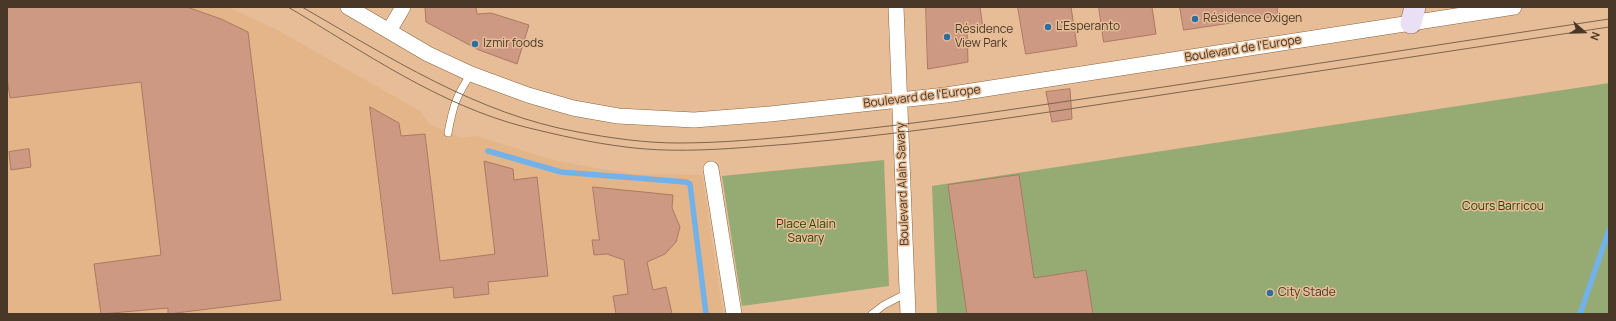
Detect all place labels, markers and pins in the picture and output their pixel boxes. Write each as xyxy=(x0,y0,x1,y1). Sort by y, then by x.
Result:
place label: Résidence Oxigen xyxy=(1203,12,1302,26)
marker: Résidence Oxigen xyxy=(1190,14,1200,24)
place label: L'Esperanto xyxy=(1056,20,1120,34)
marker: L'Esperanto xyxy=(1043,22,1053,32)
place label: Résidence View Park xyxy=(955,23,1013,51)
marker: Résidence View Park xyxy=(942,32,952,42)
place label: Izmir foods xyxy=(483,37,543,51)
marker: Izmir foods xyxy=(470,39,480,49)
place label: City Stade xyxy=(1278,286,1336,300)
marker: City Stade xyxy=(1265,288,1275,298)

